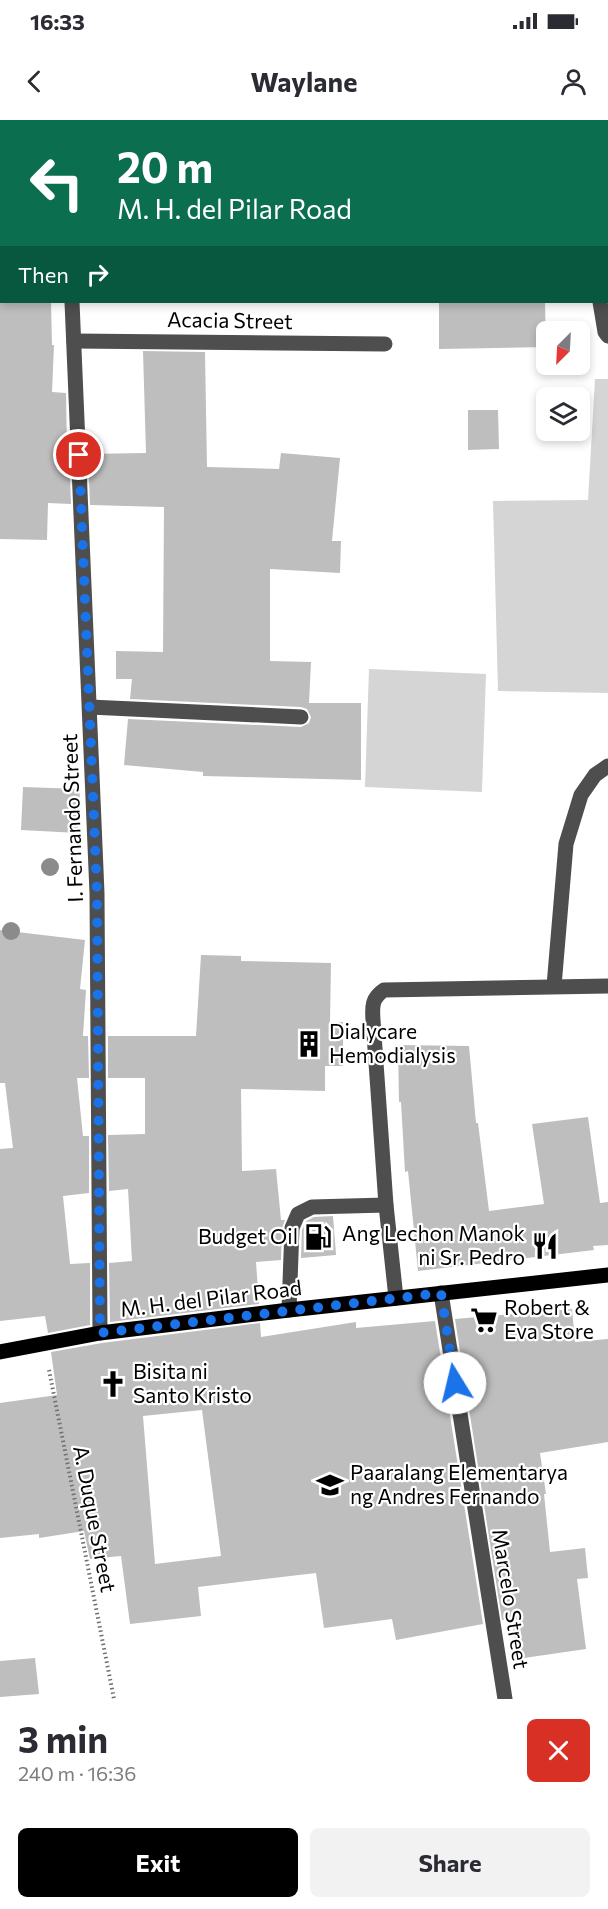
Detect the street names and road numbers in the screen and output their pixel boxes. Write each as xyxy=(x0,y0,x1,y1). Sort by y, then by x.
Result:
street label: Acacia Street xyxy=(167,306,293,333)
street label: I. Fernando Street xyxy=(56,733,87,903)
street label: M. H. del Pilar Road xyxy=(119,1274,303,1321)
street label: A. Duque Street xyxy=(69,1443,122,1594)
street label: Marcelo Street xyxy=(488,1527,535,1671)

